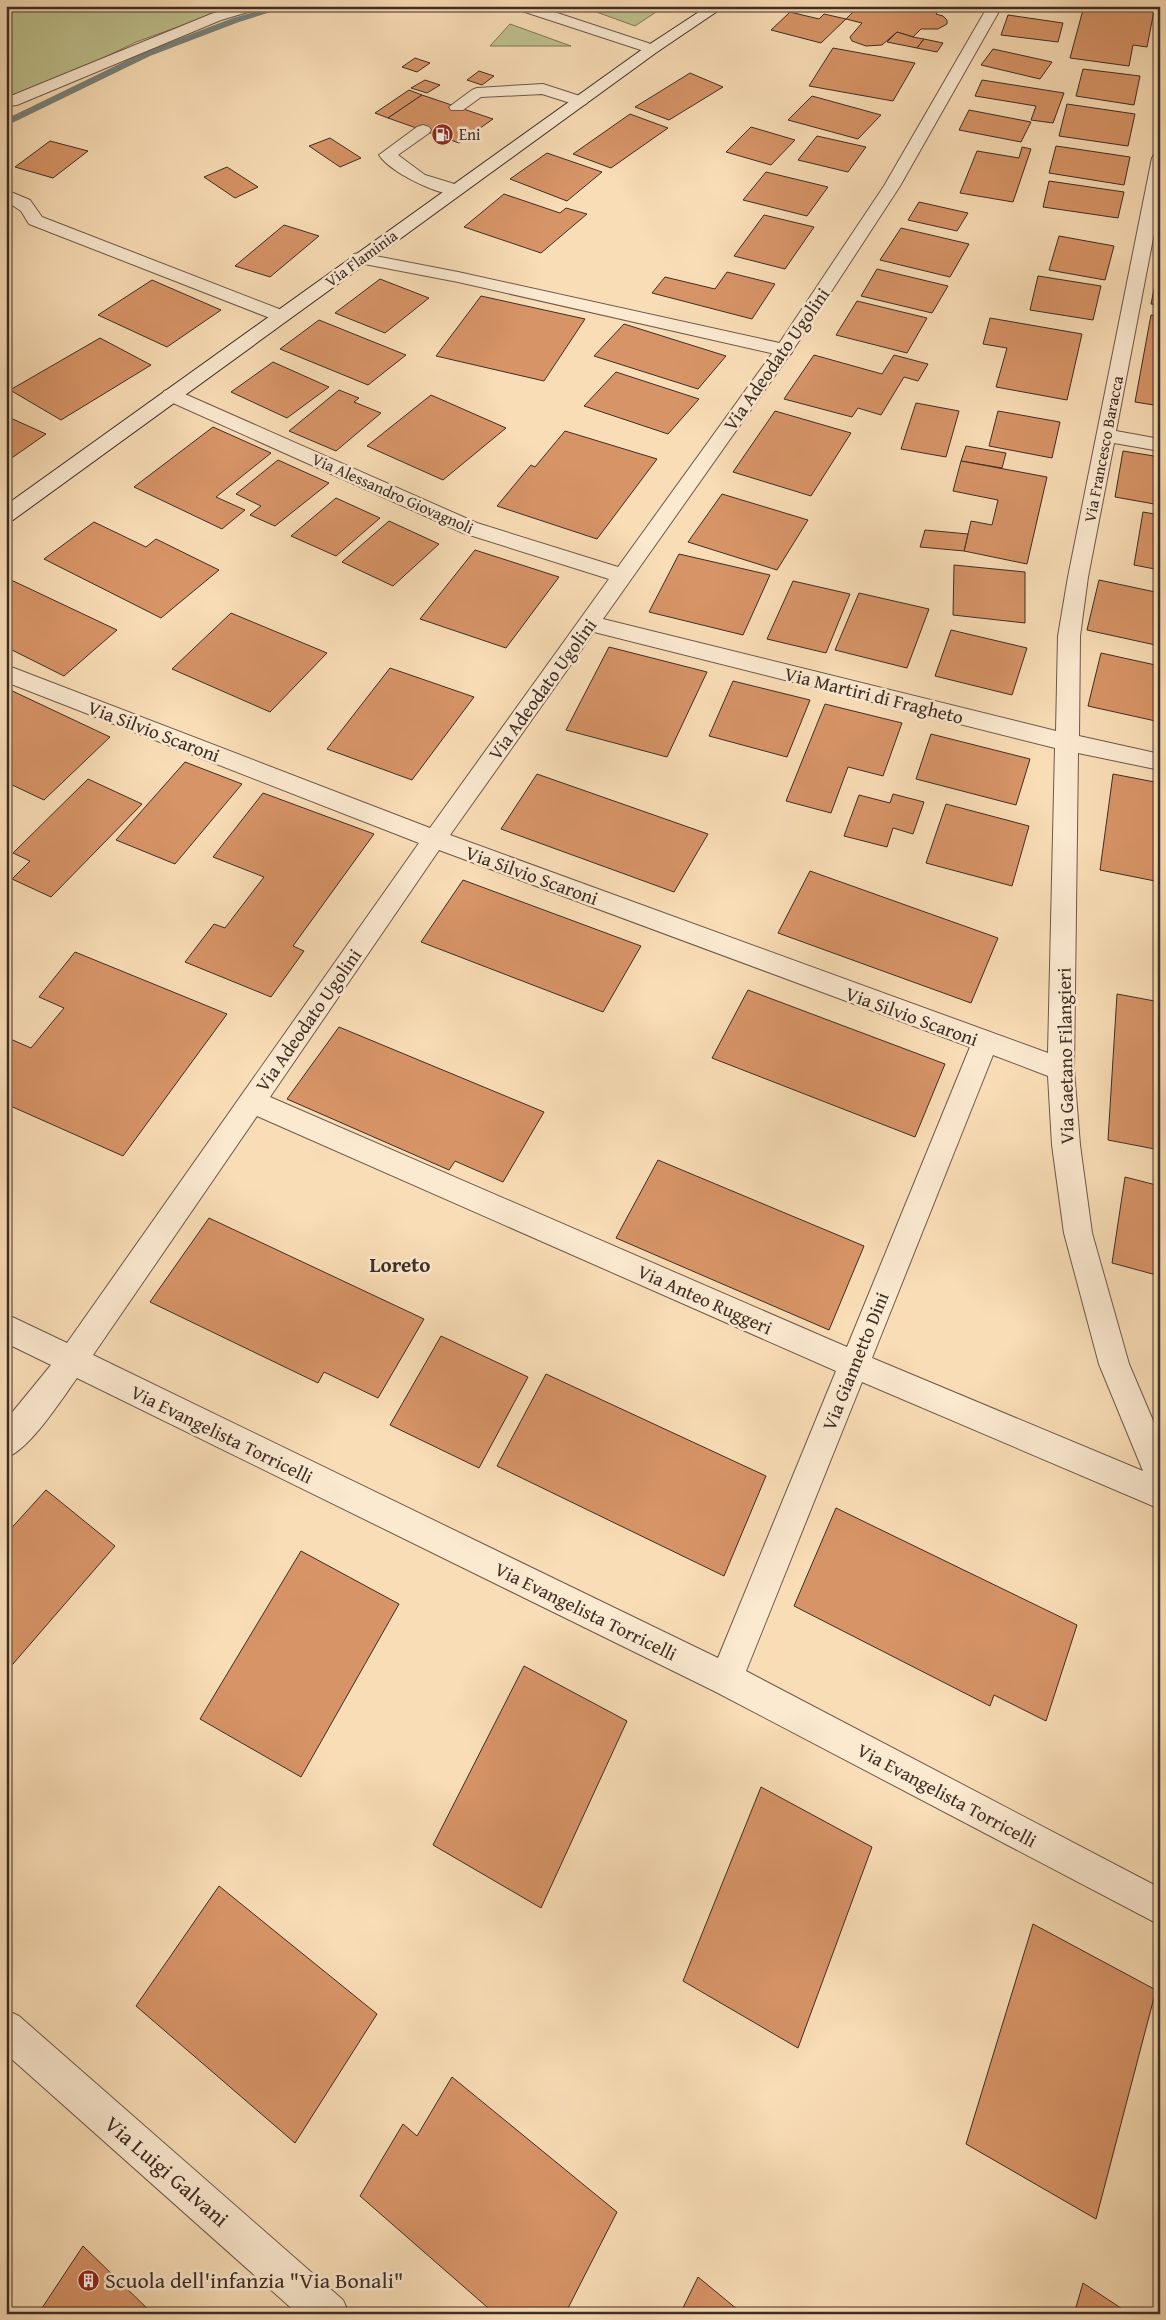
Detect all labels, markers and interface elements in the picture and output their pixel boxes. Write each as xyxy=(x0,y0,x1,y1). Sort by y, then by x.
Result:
fuel station icon: Eni xyxy=(431,122,455,146)
place label: Eni xyxy=(459,122,481,146)
street label: Via Flaminia xyxy=(320,223,403,293)
street label: Via Adeodato Ugolini xyxy=(716,282,836,436)
street label: Via Francesco Baracca xyxy=(1077,373,1129,524)
street label: Via Alessandro Giovagnoli xyxy=(308,447,478,540)
street label: Via Adeodato Ugolini xyxy=(481,612,603,766)
street label: Via Martiri di Fragheto xyxy=(781,659,967,731)
street label: Via Silvio Scaroni xyxy=(84,693,224,769)
street label: Via Silvio Scaroni xyxy=(462,838,602,912)
street label: Via Adeodato Ugolini xyxy=(248,943,368,1097)
street label: Via Gaetano Filangieri xyxy=(1049,967,1081,1145)
street label: Via Silvio Scaroni xyxy=(842,979,982,1053)
district label: Loreto xyxy=(370,1249,430,1280)
street label: Via Anteo Ruggeri xyxy=(633,1257,777,1341)
street label: Via Giannetto Dini xyxy=(815,1288,895,1434)
street label: Via Evangelista Torricelli xyxy=(126,1378,318,1490)
street label: Via Evangelista Torricelli xyxy=(490,1555,682,1667)
street label: Via Evangelista Torricelli xyxy=(852,1736,1042,1854)
street label: Via Luigi Galvani xyxy=(98,2108,236,2234)
place label: Scuola dell'infanzia "Via Bonali" xyxy=(105,2264,403,2296)
building icon: Scuola dell'infanzia "Via Bonali" xyxy=(77,2268,101,2292)

